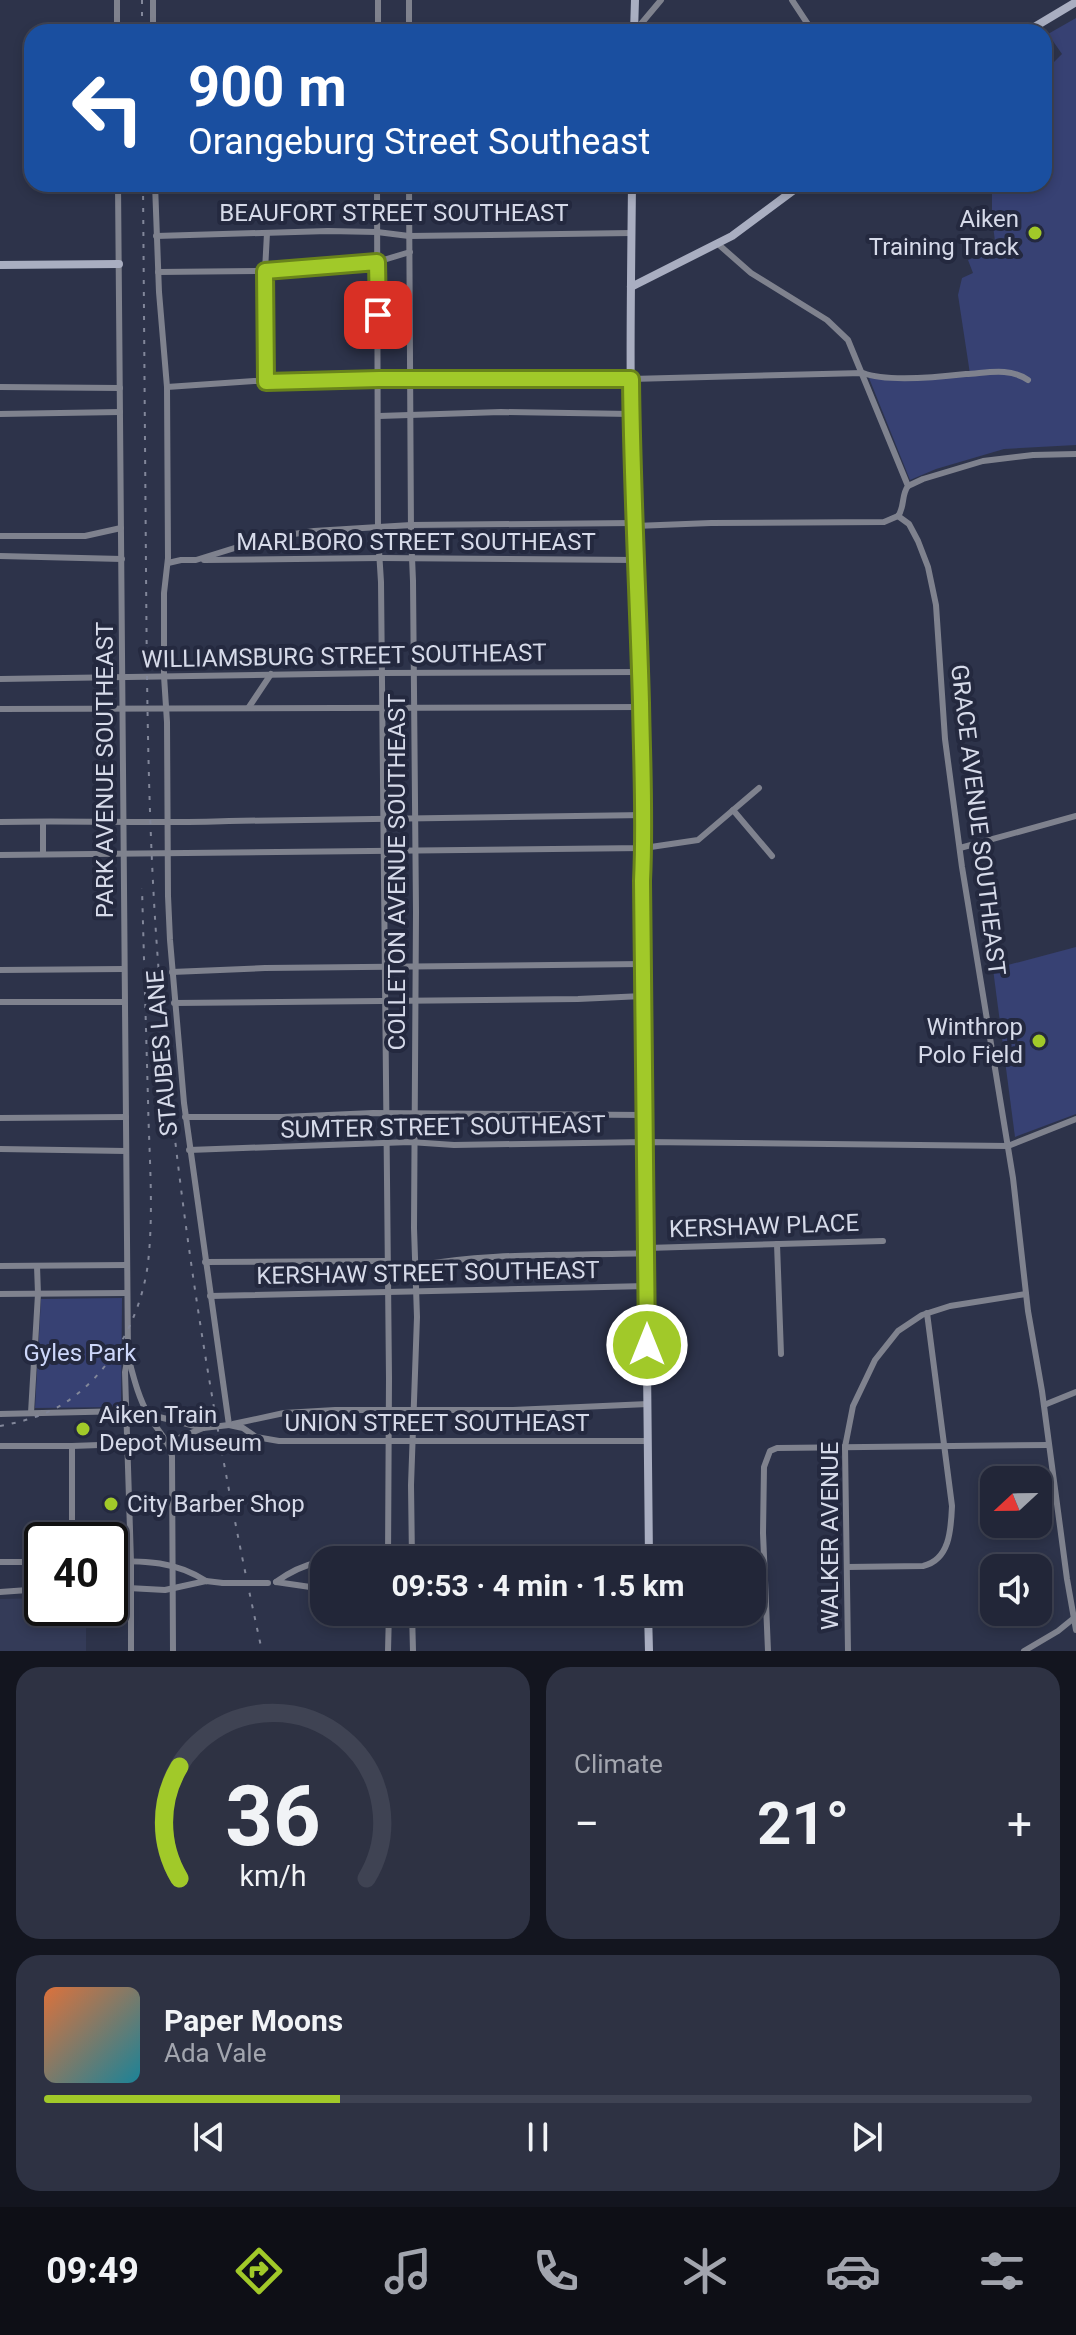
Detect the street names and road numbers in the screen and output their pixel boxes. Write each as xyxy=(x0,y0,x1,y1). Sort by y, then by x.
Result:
street label: BEAUFORT STREET SOUTHEAST xyxy=(219,199,569,227)
street label: MARLBORO STREET SOUTHEAST xyxy=(236,528,596,556)
street label: PARK AVENUE SOUTHEAST xyxy=(91,622,119,918)
street label: WILLIAMSBURG STREET SOUTHEAST xyxy=(141,638,547,674)
street label: GRACE AVENUE SOUTHEAST xyxy=(945,663,1011,977)
street label: COLLETON AVENUE SOUTHEAST xyxy=(383,694,411,1050)
street label: STAUBES LANE xyxy=(141,969,183,1137)
street label: SUMTER STREET SOUTHEAST xyxy=(280,1110,606,1144)
street label: KERSHAW PLACE xyxy=(668,1209,860,1243)
street label: KERSHAW STREET SOUTHEAST xyxy=(256,1256,600,1290)
street label: UNION STREET SOUTHEAST xyxy=(284,1409,590,1437)
street label: WALKER AVENUE xyxy=(816,1442,844,1630)

